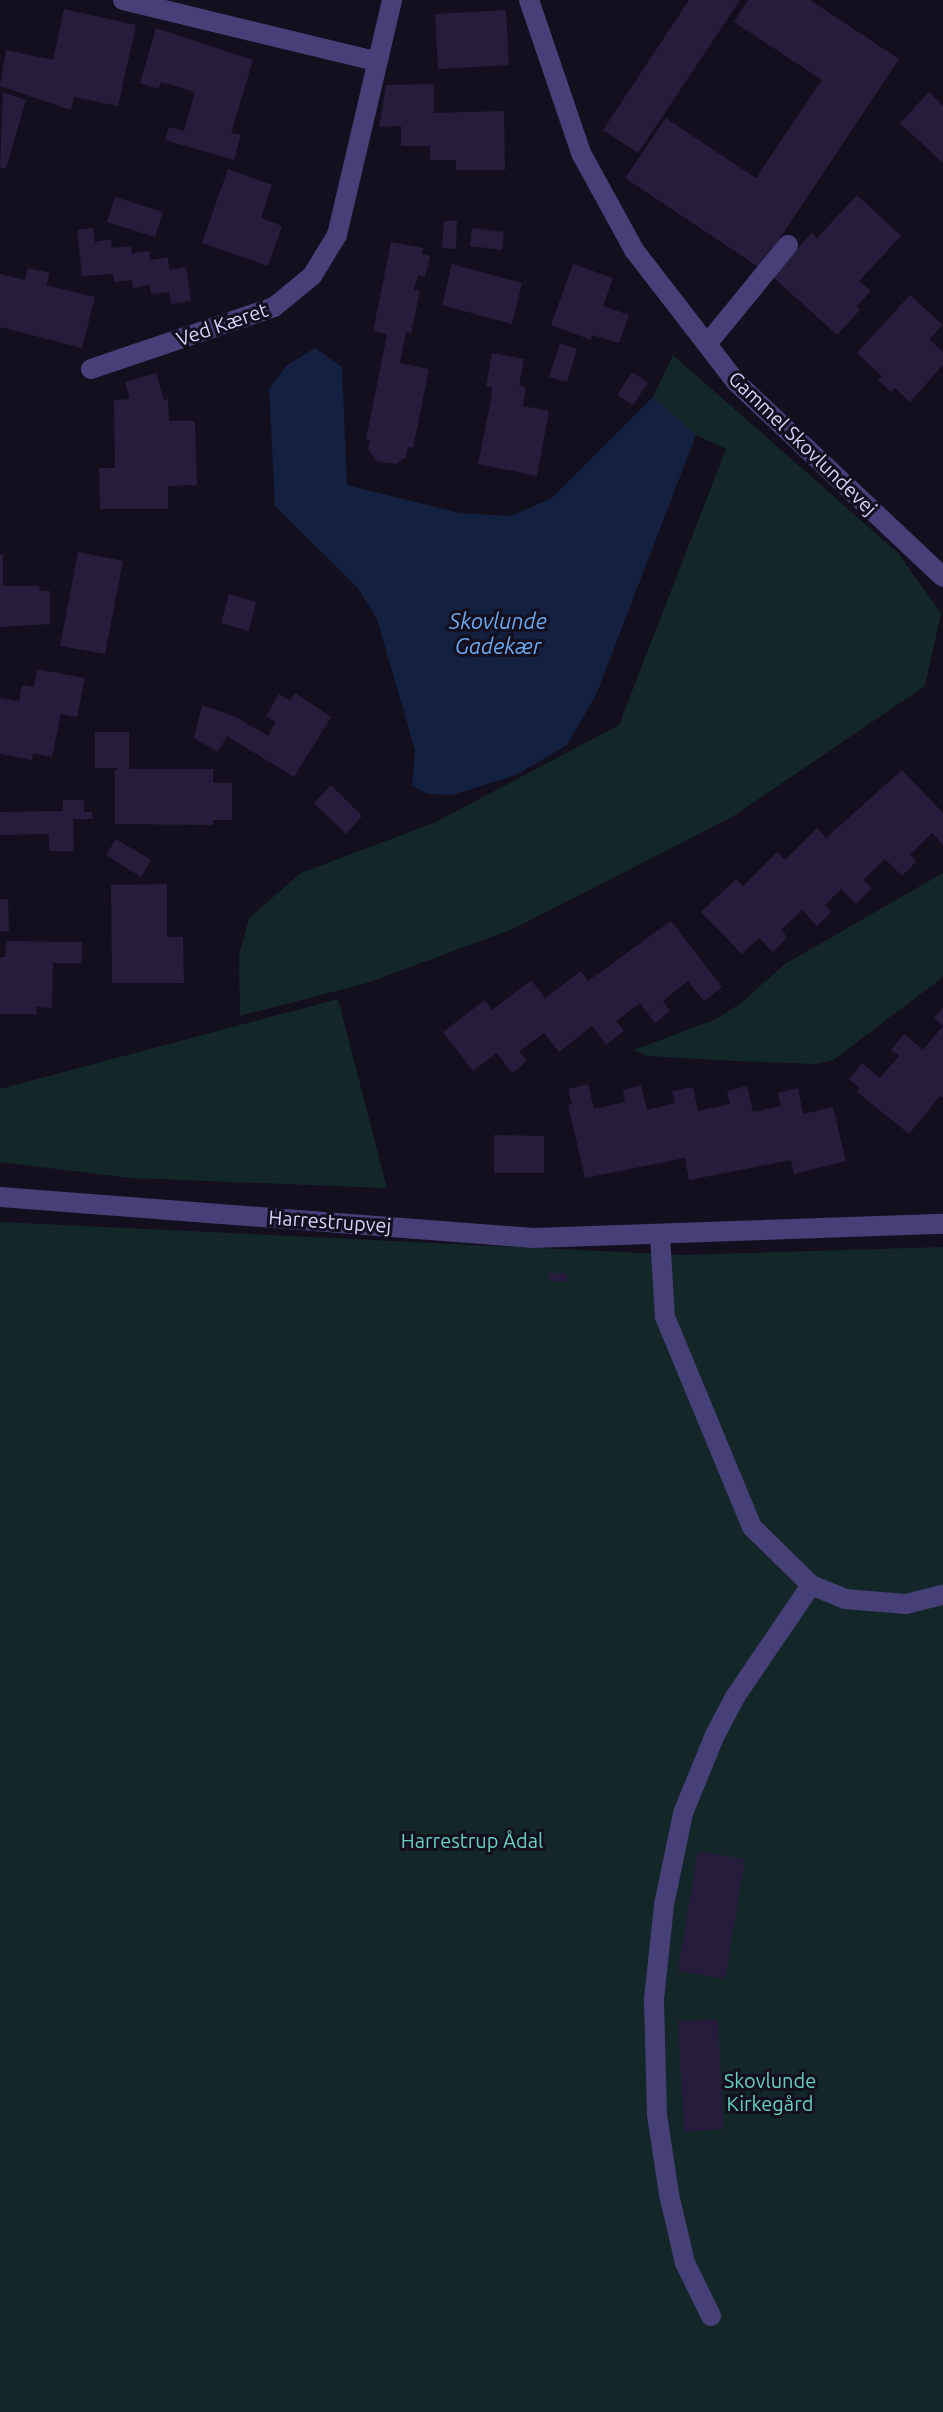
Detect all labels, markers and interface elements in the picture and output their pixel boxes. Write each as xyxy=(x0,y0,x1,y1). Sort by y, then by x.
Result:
street label: Ved Kæret xyxy=(173,297,271,351)
street label: Gammel Skovlundevej xyxy=(724,366,882,520)
water label: Skovlunde Gadekær xyxy=(449,607,547,658)
street label: Harrestrupvej xyxy=(268,1205,392,1237)
park label: Harrestrup Ådal xyxy=(401,1828,543,1852)
park label: Skovlunde Kirkegård xyxy=(724,2069,816,2116)

